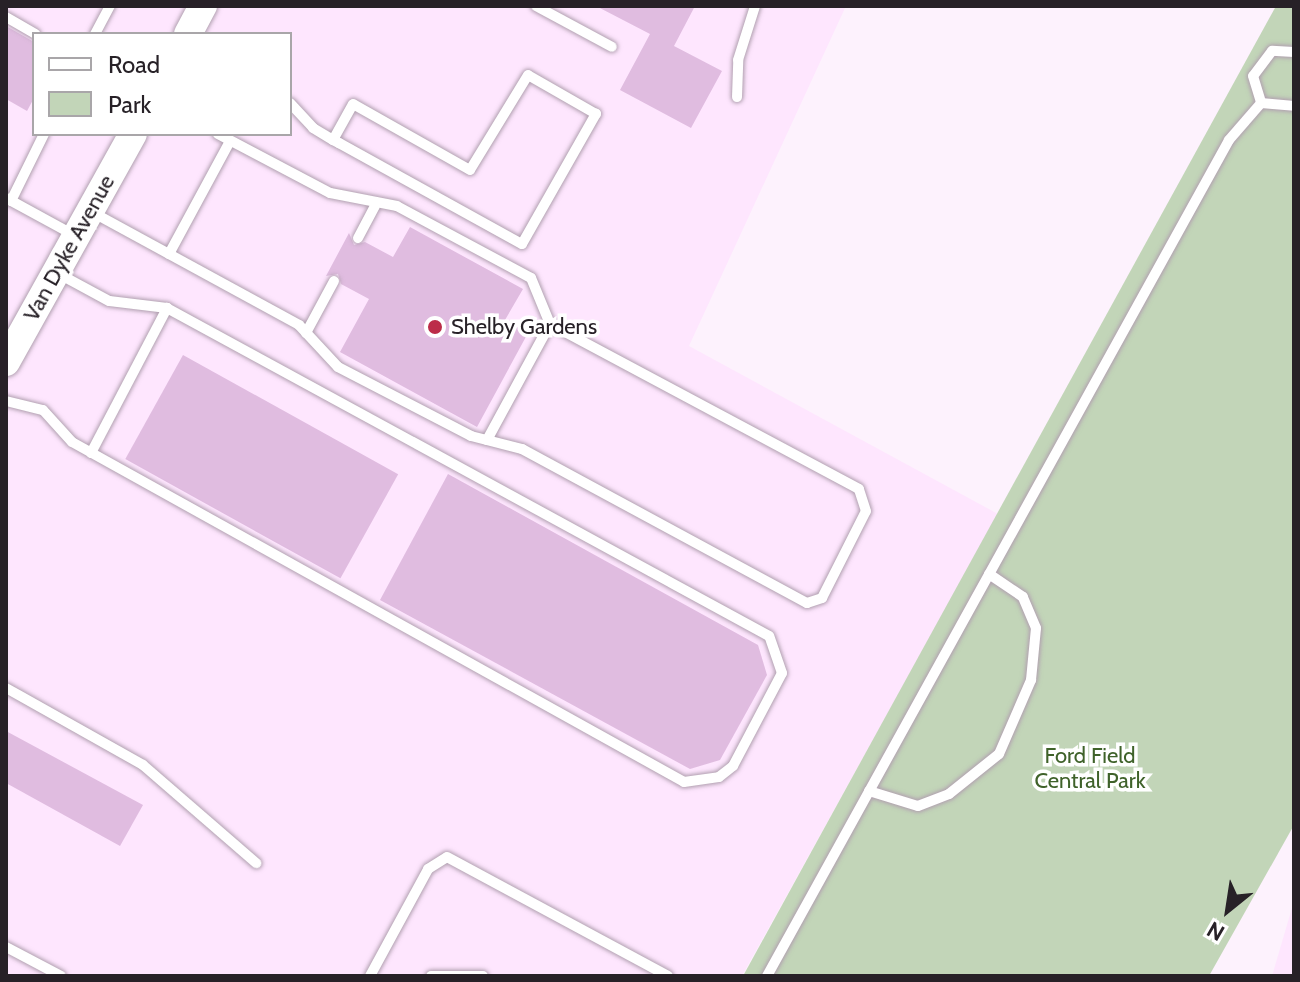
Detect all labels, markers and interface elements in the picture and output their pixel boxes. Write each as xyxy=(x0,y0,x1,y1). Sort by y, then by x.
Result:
legend xyxy=(32,32,292,136)
text: Road xyxy=(108,50,160,79)
text: Park xyxy=(108,90,151,119)
street label: Van Dyke Avenue xyxy=(18,170,120,326)
place label: Shelby Gardens xyxy=(451,314,597,340)
marker: Shelby Gardens xyxy=(426,318,444,336)
park label: Ford Field Central Park xyxy=(1034,742,1146,794)
north arrow xyxy=(1188,870,1268,950)
text: N xyxy=(1202,916,1229,947)

